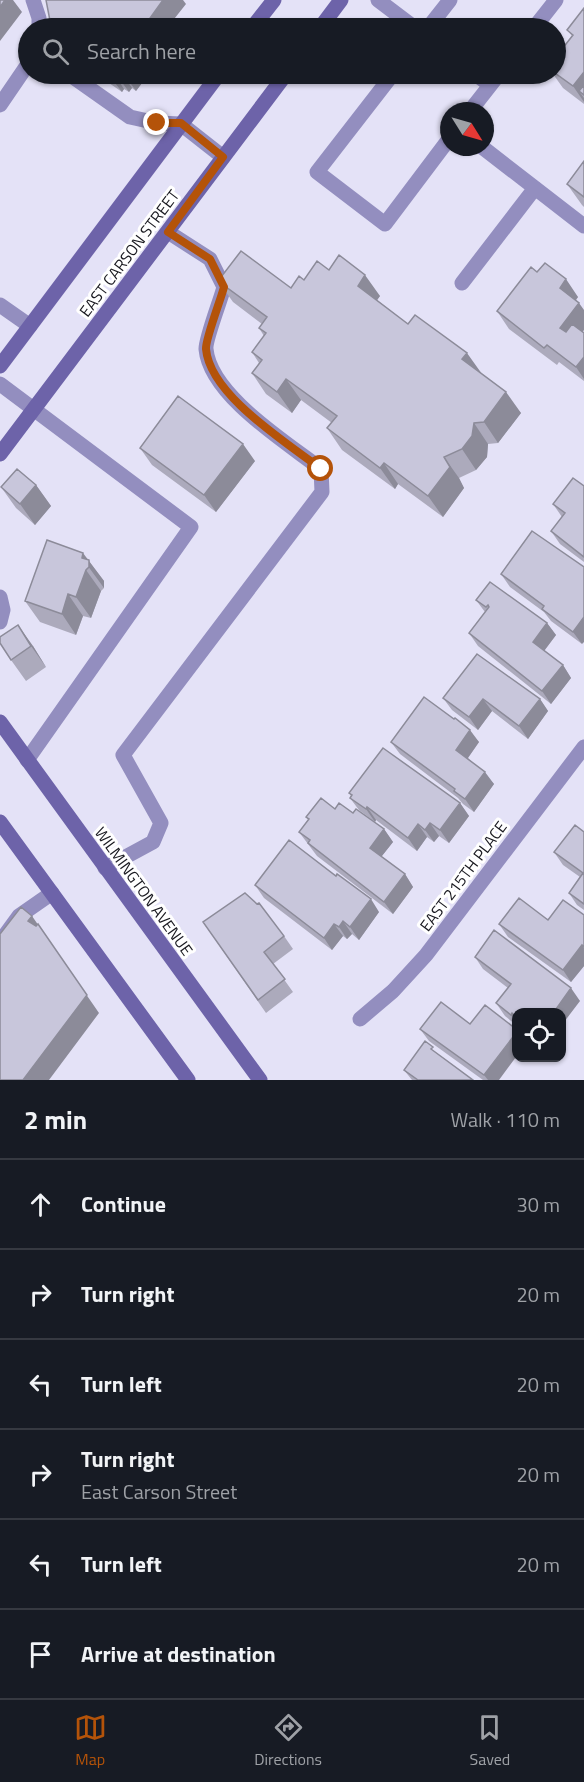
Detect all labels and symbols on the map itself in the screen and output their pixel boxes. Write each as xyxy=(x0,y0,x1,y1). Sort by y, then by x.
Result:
north arrow xyxy=(440,102,494,156)
route end xyxy=(143,109,169,135)
street label: EAST CARSON STREET xyxy=(73,184,185,322)
route start xyxy=(307,455,333,481)
street label: EAST 215TH PLACE xyxy=(414,816,513,936)
street label: WILMINGTON AVENUE xyxy=(89,822,199,960)

